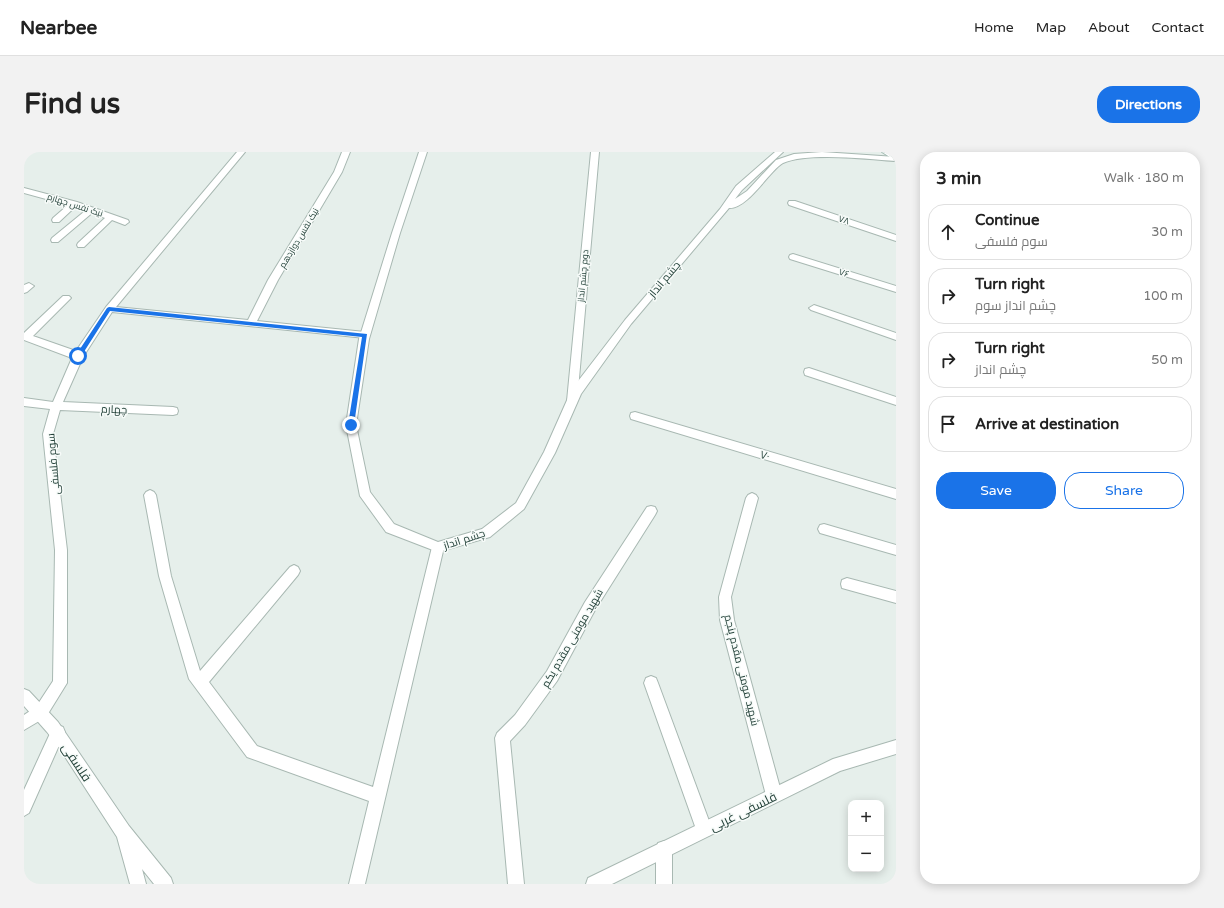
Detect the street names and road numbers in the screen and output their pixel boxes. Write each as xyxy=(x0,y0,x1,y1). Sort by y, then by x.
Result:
street label: نیک نفس چهارم xyxy=(46,191,104,220)
street label: نیک نفس دوازدهم xyxy=(277,206,322,270)
street label: ۷۸ xyxy=(837,214,851,228)
street label: دوم چشم انداز xyxy=(576,249,591,304)
street label: چشم انداز xyxy=(645,259,684,301)
street label: ۷۶ xyxy=(837,267,850,280)
street label: چهارم xyxy=(101,403,127,417)
street label: سوم فلسفی xyxy=(44,433,64,495)
street label: ۷۰ xyxy=(758,448,771,463)
street label: چشم انداز xyxy=(441,527,487,554)
street label: شهید مومنی مقدم یکم xyxy=(539,587,607,690)
street label: شهید مومنی مقدم پنجم xyxy=(720,613,762,727)
street label: فلسفی xyxy=(58,740,95,785)
street label: فلسفی غربی xyxy=(707,789,780,835)

